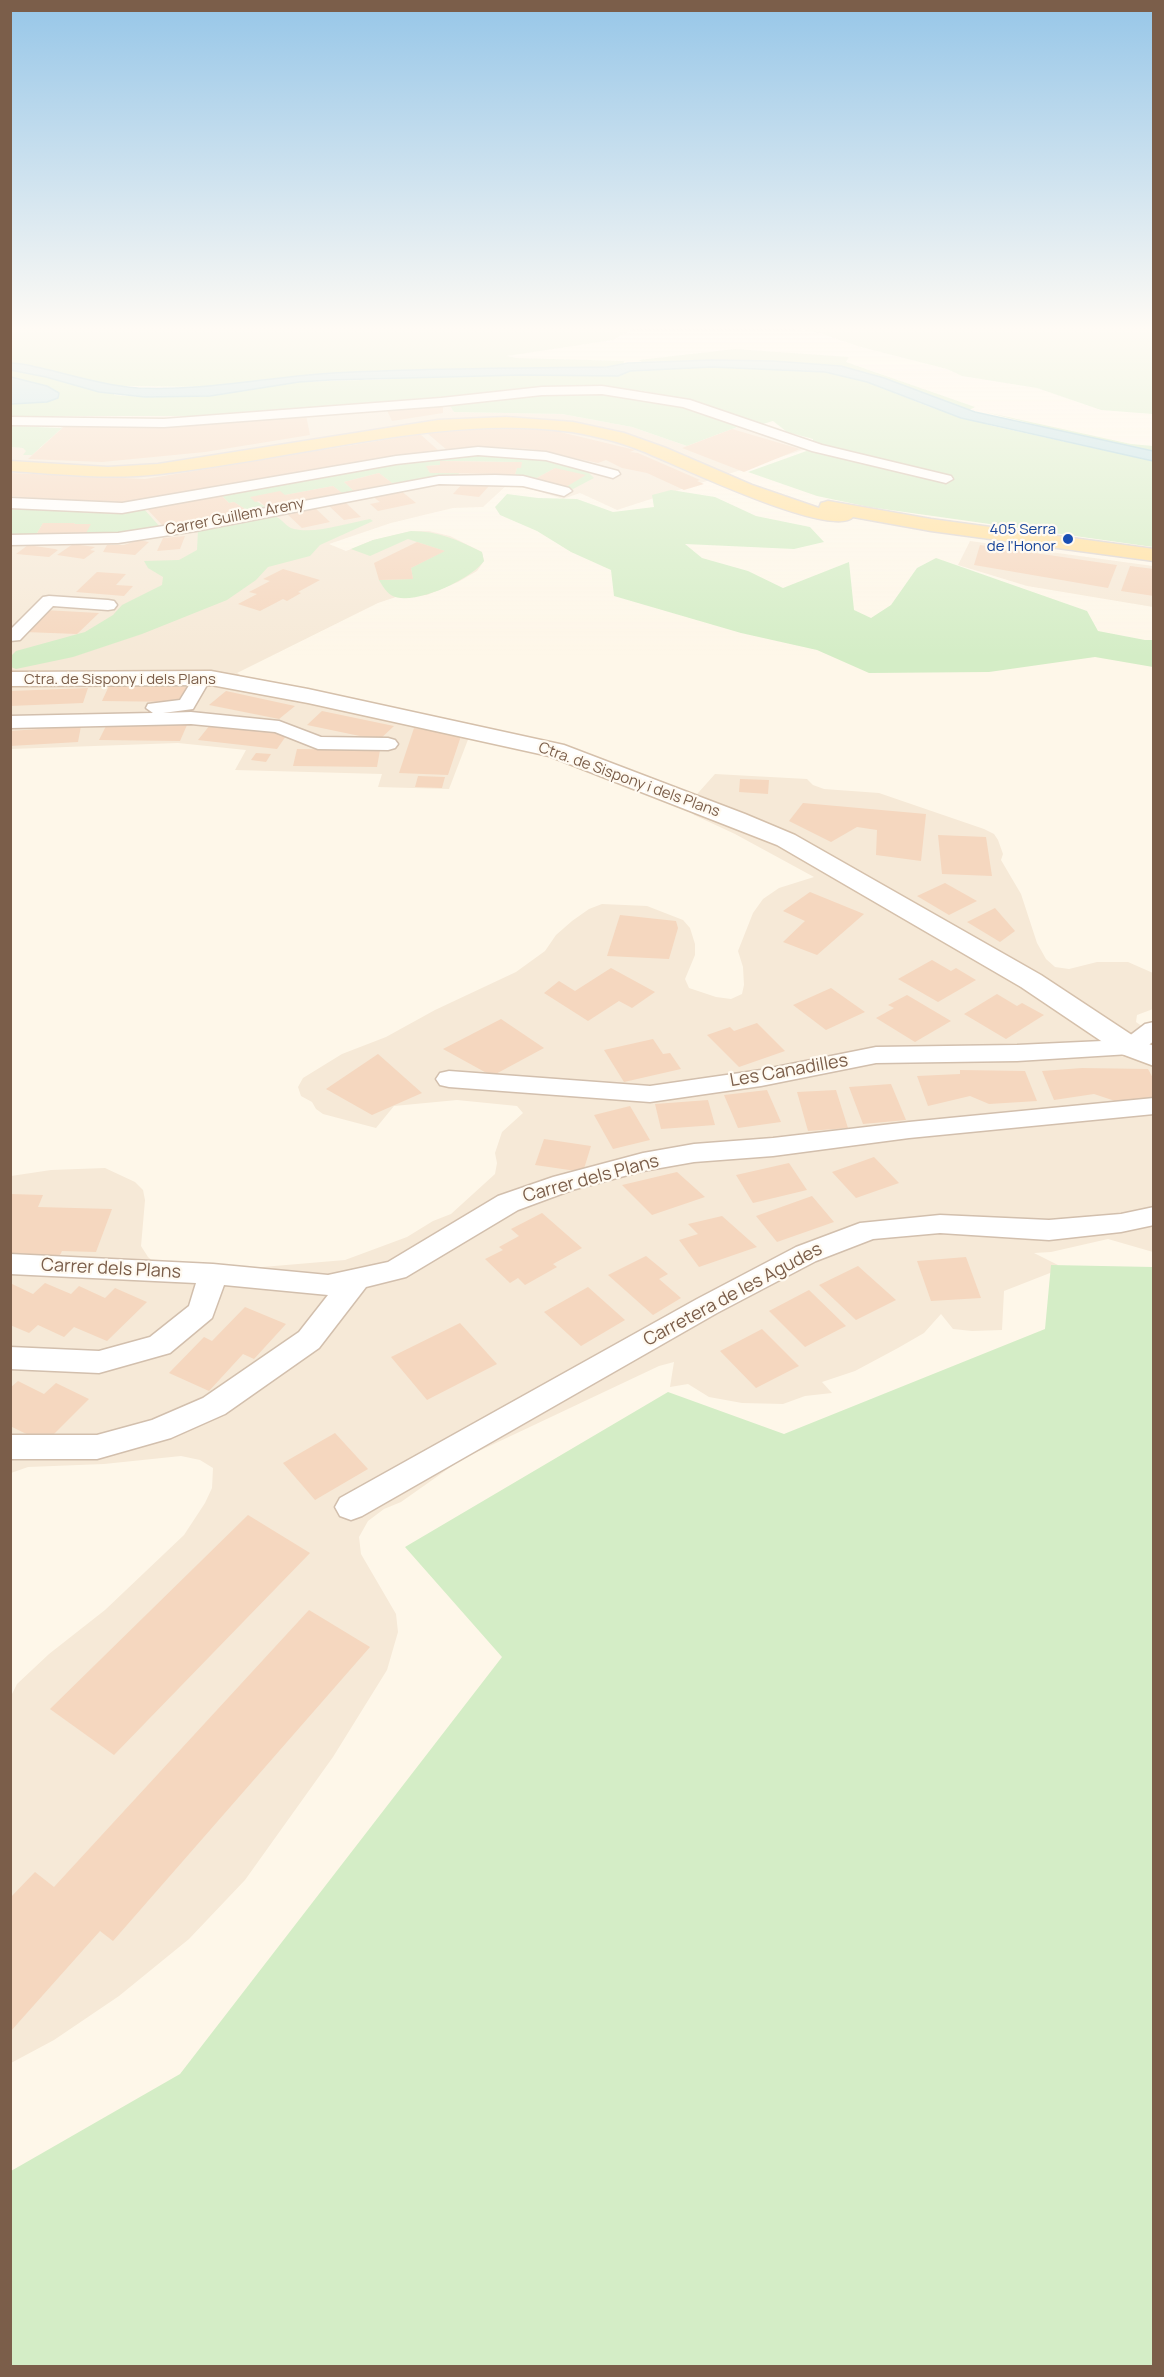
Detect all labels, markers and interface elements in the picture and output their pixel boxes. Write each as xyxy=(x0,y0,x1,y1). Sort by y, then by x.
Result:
street label: Carrer Guillem Areny xyxy=(164,495,306,539)
place label: 405 Serra de l'Honor xyxy=(987,521,1056,556)
marker: 405 Serra de l'Honor xyxy=(1061,532,1075,546)
street label: Ctra. de Sispony i dels Plans xyxy=(24,671,216,689)
street label: Ctra. de Sispony i dels Plans xyxy=(536,739,722,821)
street label: Les Canadilles xyxy=(728,1050,850,1092)
street label: Carrer dels Plans xyxy=(521,1150,661,1208)
street label: Carretera de les Agudes xyxy=(640,1239,826,1351)
street label: Carrer dels Plans xyxy=(41,1255,181,1283)

